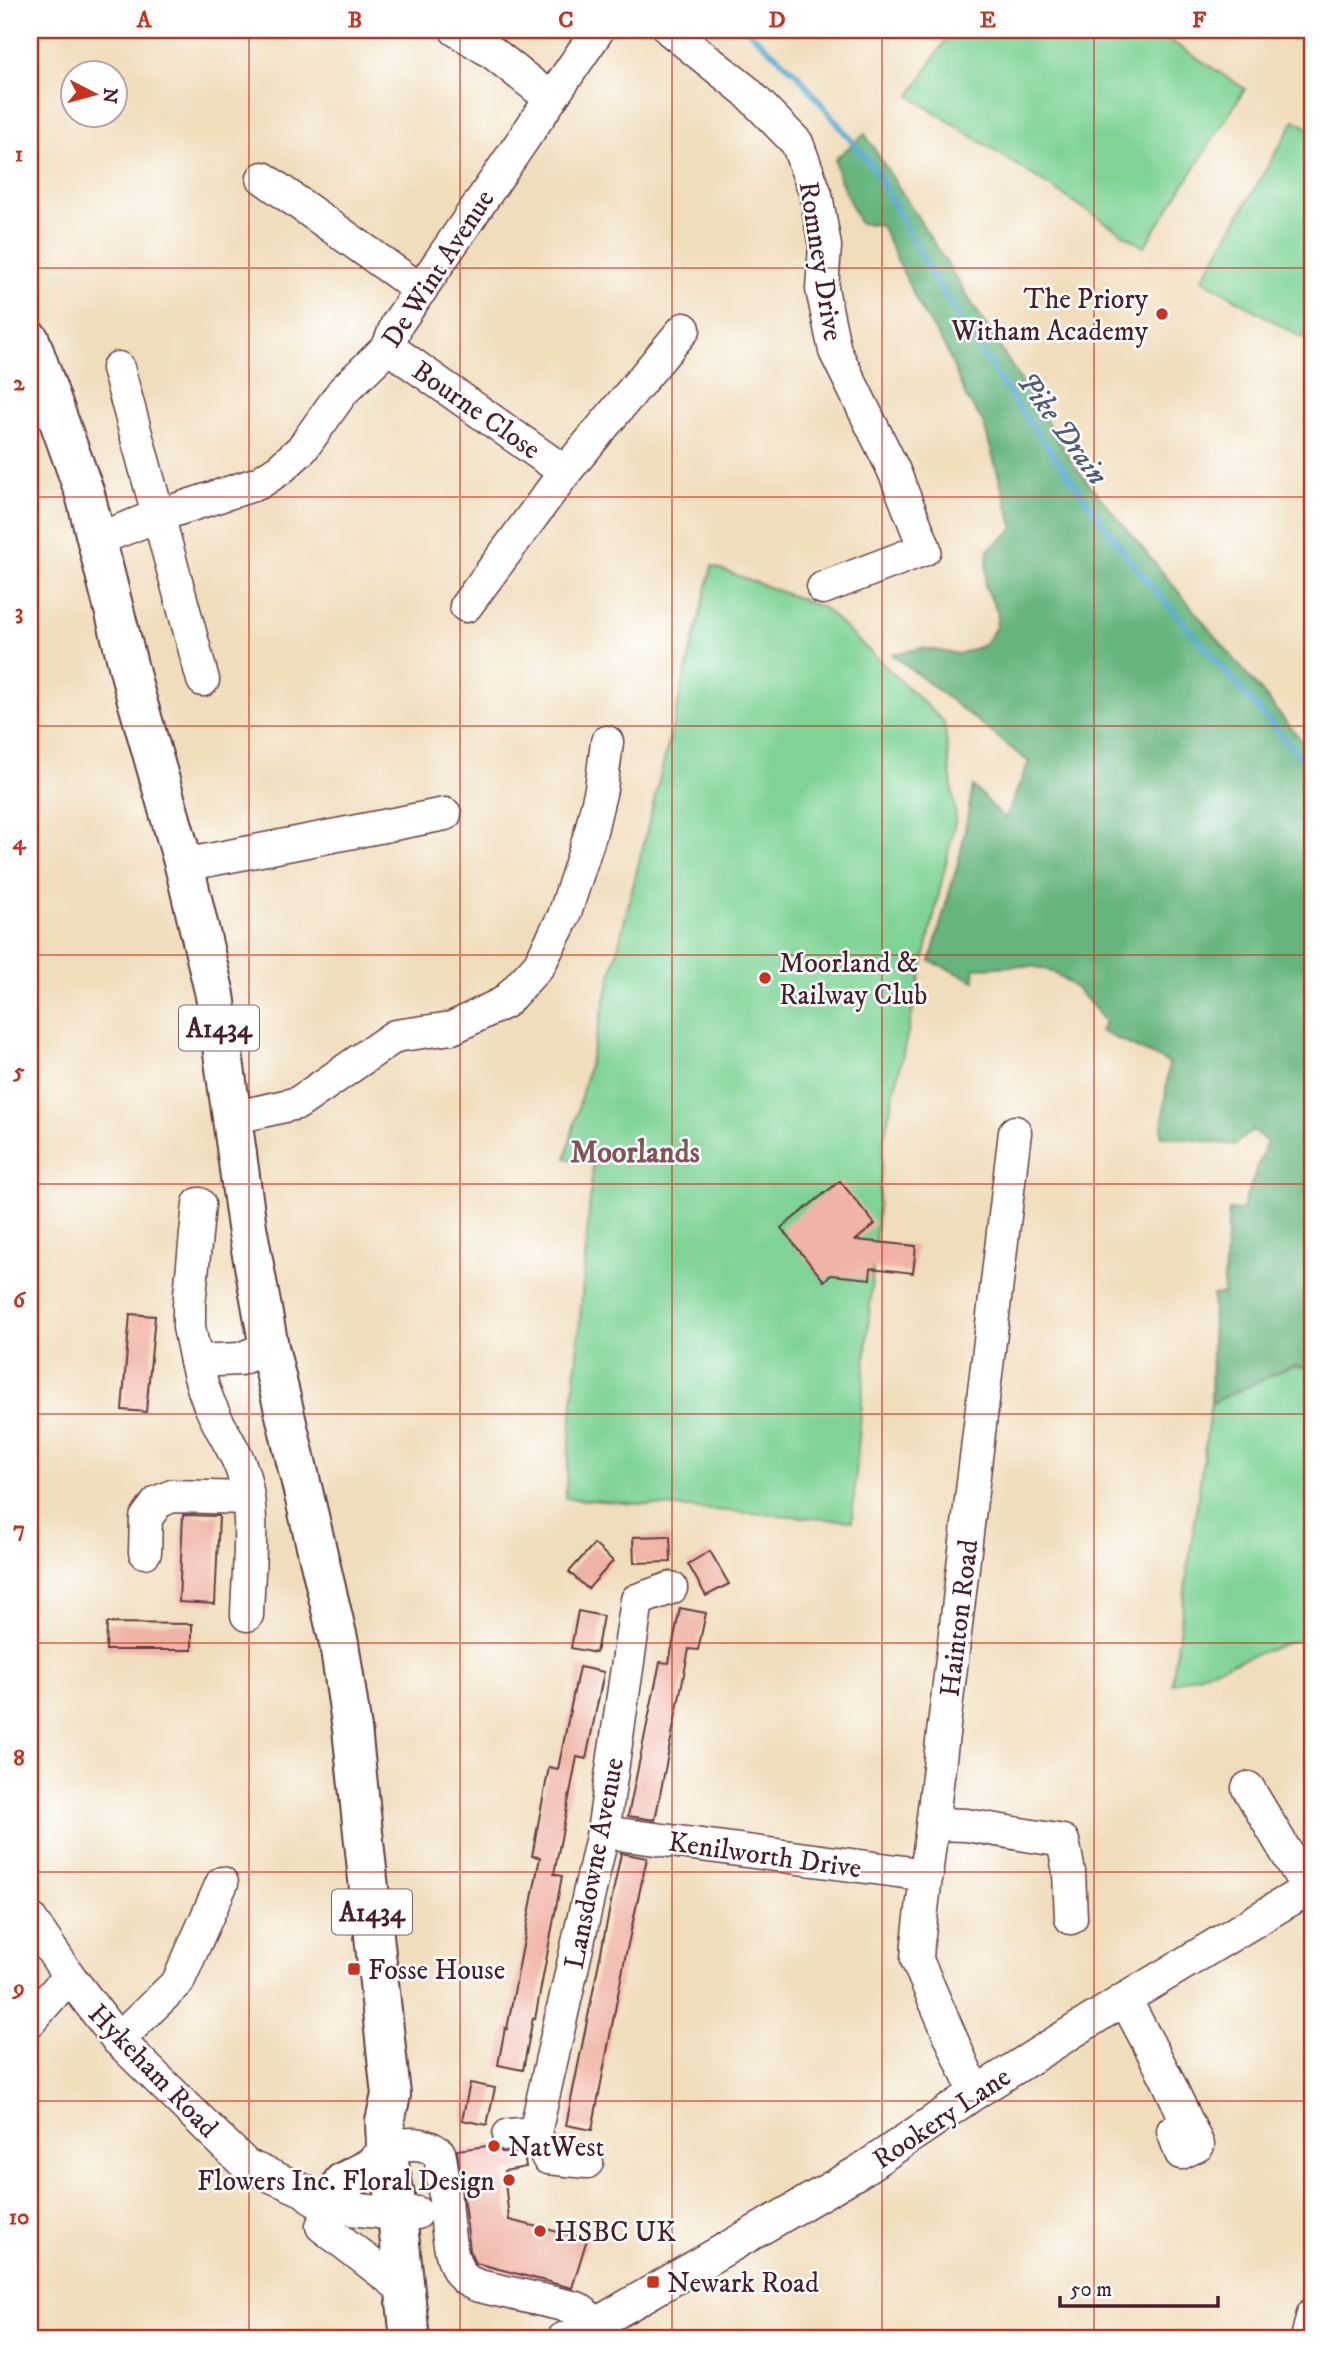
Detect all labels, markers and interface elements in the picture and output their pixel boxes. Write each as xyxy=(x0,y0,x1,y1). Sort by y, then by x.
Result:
text: A xyxy=(136,6,153,35)
text: B xyxy=(348,6,362,35)
text: C xyxy=(558,6,574,35)
text: D xyxy=(768,6,786,35)
text: E xyxy=(980,6,996,35)
text: F xyxy=(1192,6,1207,35)
north arrow xyxy=(60,60,130,130)
text: N xyxy=(97,87,122,105)
text: 1 xyxy=(15,140,23,169)
street label: Romney Drive xyxy=(791,179,850,343)
street label: De Wint Avenue xyxy=(374,183,502,354)
place label: The Priory Witham Academy xyxy=(950,282,1149,349)
marker: The Priory Witham Academy xyxy=(1154,306,1170,322)
street label: Bourne Close xyxy=(405,353,547,467)
water label: Pike Drain xyxy=(1008,365,1115,493)
text: 2 xyxy=(13,369,25,398)
text: 3 xyxy=(15,598,23,627)
text: 4 xyxy=(12,828,27,857)
place label: Moorland & Railway Club xyxy=(779,946,927,1013)
marker: Moorland & Railway Club xyxy=(757,970,773,986)
road number: A1434 xyxy=(179,1006,259,1050)
text: 5 xyxy=(12,1057,25,1086)
district label: Moorlands xyxy=(570,1135,700,1172)
text: 6 xyxy=(13,1286,27,1315)
text: 7 xyxy=(13,1515,25,1544)
street label: Hainton Road xyxy=(932,1537,987,1699)
text: 8 xyxy=(13,1744,25,1773)
street label: Lansdowne Avenue xyxy=(557,1755,632,1972)
street label: Kenilworth Drive xyxy=(666,1825,864,1886)
road number: A1434 xyxy=(332,1890,412,1935)
place label: Fosse House xyxy=(368,1953,505,1988)
marker: Fosse House xyxy=(346,1961,362,1977)
text: 9 xyxy=(11,1974,25,2003)
street label: Hykeham Road xyxy=(80,1997,225,2145)
street label: Rookery Lane xyxy=(866,2059,1017,2177)
place label: NatWest xyxy=(508,2130,605,2165)
marker: NatWest xyxy=(486,2138,502,2154)
place label: Flowers Inc. Floral Design xyxy=(197,2164,495,2199)
marker: Flowers Inc. Floral Design xyxy=(501,2172,517,2188)
text: 10 xyxy=(9,2203,29,2232)
place label: HSBC UK xyxy=(554,2215,676,2250)
marker: HSBC UK xyxy=(532,2223,548,2239)
scale bar xyxy=(1060,2264,1217,2308)
place label: Newark Road xyxy=(667,2266,819,2301)
marker: Newark Road xyxy=(645,2274,661,2290)
text: 50 m xyxy=(1070,2277,1112,2303)

